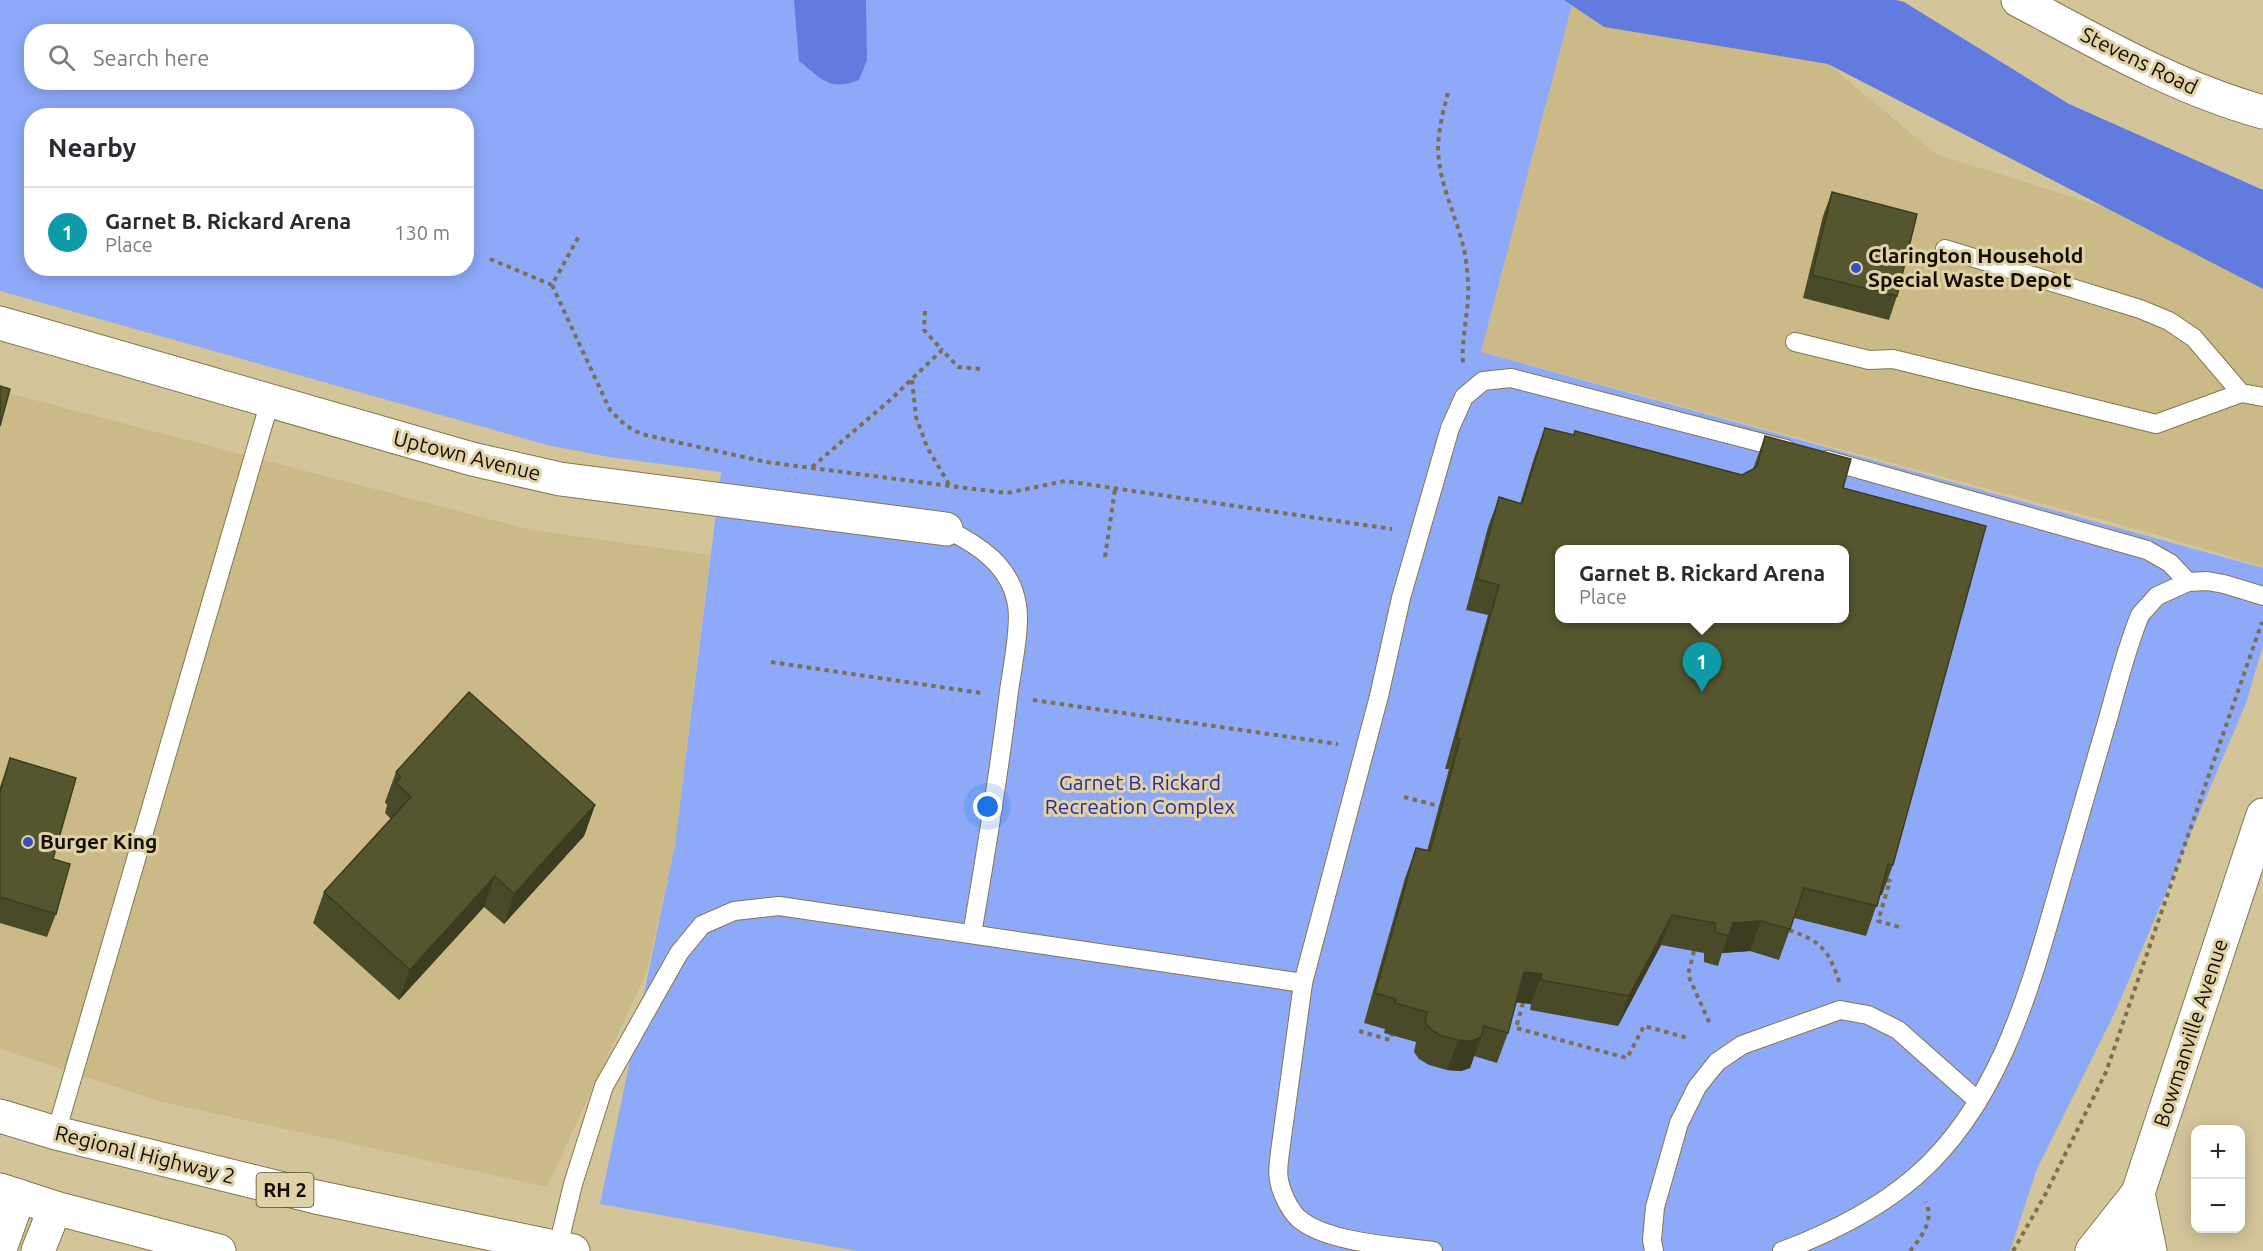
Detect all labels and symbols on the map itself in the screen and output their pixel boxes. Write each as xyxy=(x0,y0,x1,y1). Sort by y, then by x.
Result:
street label: Stevens Road xyxy=(2077,21,2202,99)
place label: Clarington Household Special Waste Depot xyxy=(1868,243,2083,291)
marker: Clarington Household Special Waste Depot xyxy=(1849,261,1863,275)
street label: Uptown Avenue xyxy=(391,425,543,485)
pin: 1 xyxy=(1682,642,1722,692)
park label: Garnet B. Rickard Recreation Complex xyxy=(1045,770,1236,818)
your location xyxy=(973,792,1002,821)
place label: Burger King xyxy=(40,829,157,853)
marker: Burger King xyxy=(21,835,35,849)
street label: Bowmanville Avenue xyxy=(2148,936,2232,1130)
street label: Regional Highway 2 xyxy=(53,1120,238,1188)
road number: RH 2 xyxy=(256,1173,314,1207)

